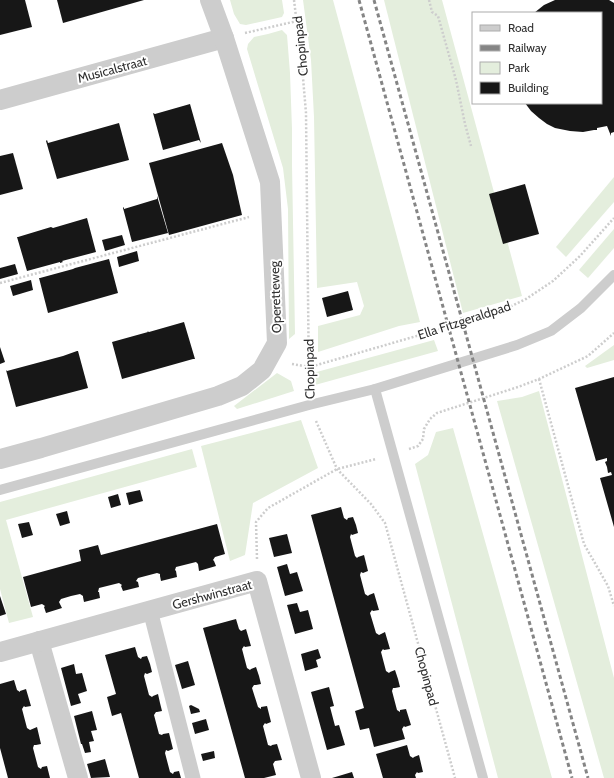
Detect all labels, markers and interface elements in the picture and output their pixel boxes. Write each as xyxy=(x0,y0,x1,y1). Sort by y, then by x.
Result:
legend xyxy=(472,12,602,104)
street label: Chopinpad xyxy=(289,15,311,77)
text: Road xyxy=(508,20,534,35)
text: Railway xyxy=(508,40,546,55)
street label: Musicalstraat xyxy=(76,52,149,86)
text: Park xyxy=(508,60,530,75)
text: Building xyxy=(508,80,550,95)
street label: Operetteweg xyxy=(266,260,284,333)
street label: Ella Fitzgeraldpad xyxy=(416,297,512,343)
street label: Chopinpad xyxy=(300,339,318,399)
street label: Gershwinstraat xyxy=(170,576,254,612)
street label: Chopinpad xyxy=(411,645,443,707)

